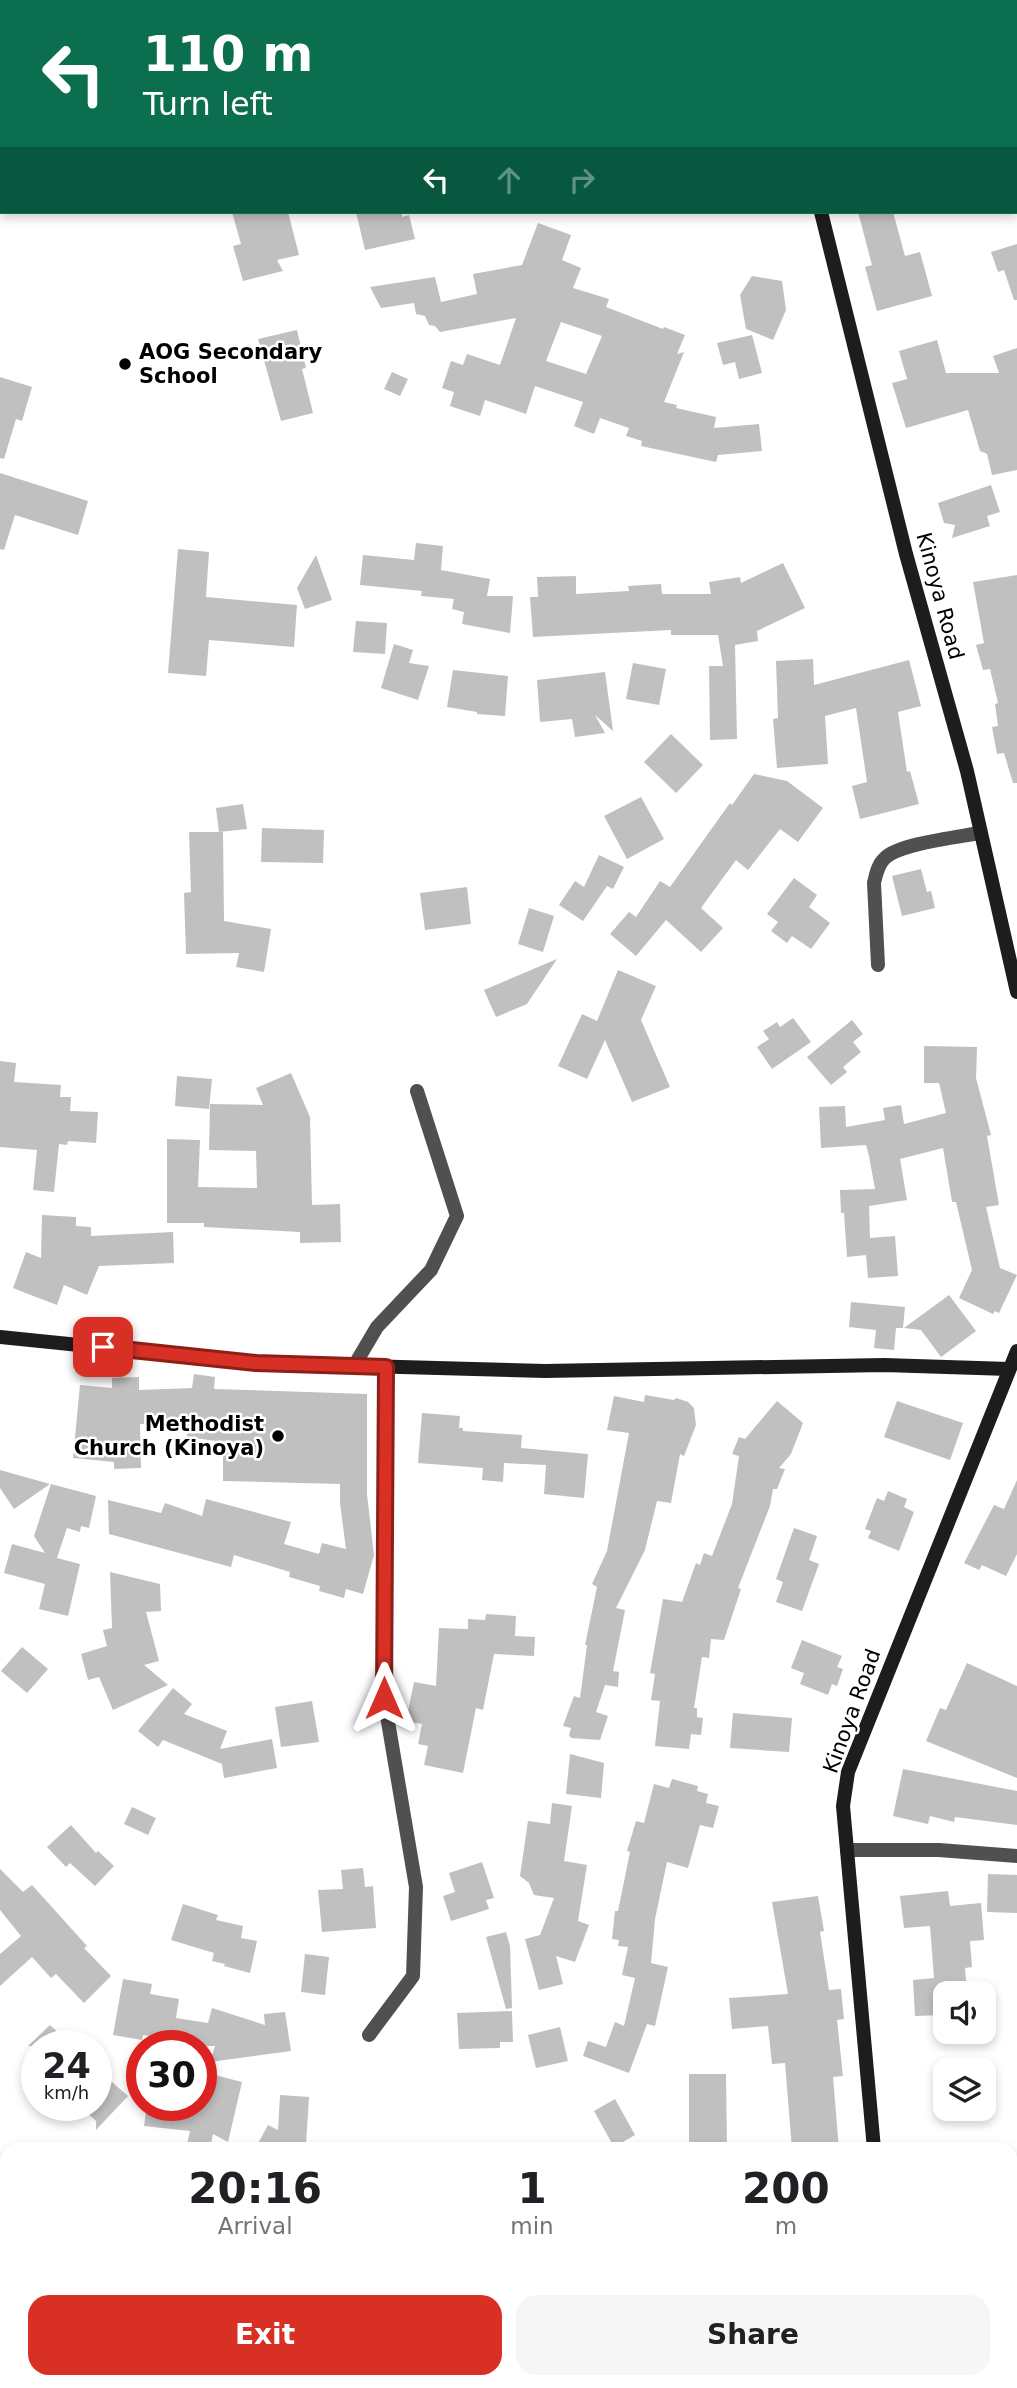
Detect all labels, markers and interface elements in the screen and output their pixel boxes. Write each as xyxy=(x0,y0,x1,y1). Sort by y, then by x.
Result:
text: 110 m xyxy=(143,26,313,83)
icon: left xyxy=(28,28,119,119)
text: Turn left xyxy=(143,85,273,123)
icon: left xyxy=(417,161,455,199)
icon: ahead xyxy=(490,161,528,199)
icon: right xyxy=(563,161,601,199)
place label: AOG Secondary School xyxy=(139,340,322,388)
marker: AOG Secondary School xyxy=(117,356,133,372)
street label: Kinoya Road xyxy=(912,530,968,662)
pin xyxy=(73,1317,133,1377)
icon: arrive xyxy=(84,1328,122,1366)
place label: Methodist Church (Kinoya) xyxy=(74,1412,264,1460)
marker: Methodist Church (Kinoya) xyxy=(270,1428,286,1444)
street label: Kinoya Road xyxy=(818,1646,886,1776)
position arrow xyxy=(347,1661,421,1735)
map controls xyxy=(933,1981,996,2121)
button: sound xyxy=(933,1981,996,2044)
speed limit sign: 30 xyxy=(126,2030,217,2121)
text: 24 xyxy=(42,2046,91,2086)
button: layers xyxy=(933,2058,996,2121)
text: km/h xyxy=(44,2082,89,2103)
text: 20:16 xyxy=(188,2164,322,2213)
text: 1 xyxy=(517,2164,547,2213)
text: 200 xyxy=(742,2164,830,2213)
text: Arrival xyxy=(218,2213,293,2239)
text: min xyxy=(510,2213,554,2239)
text: m xyxy=(775,2213,797,2239)
button: Exit xyxy=(28,2295,502,2375)
button: Share xyxy=(516,2295,990,2375)

